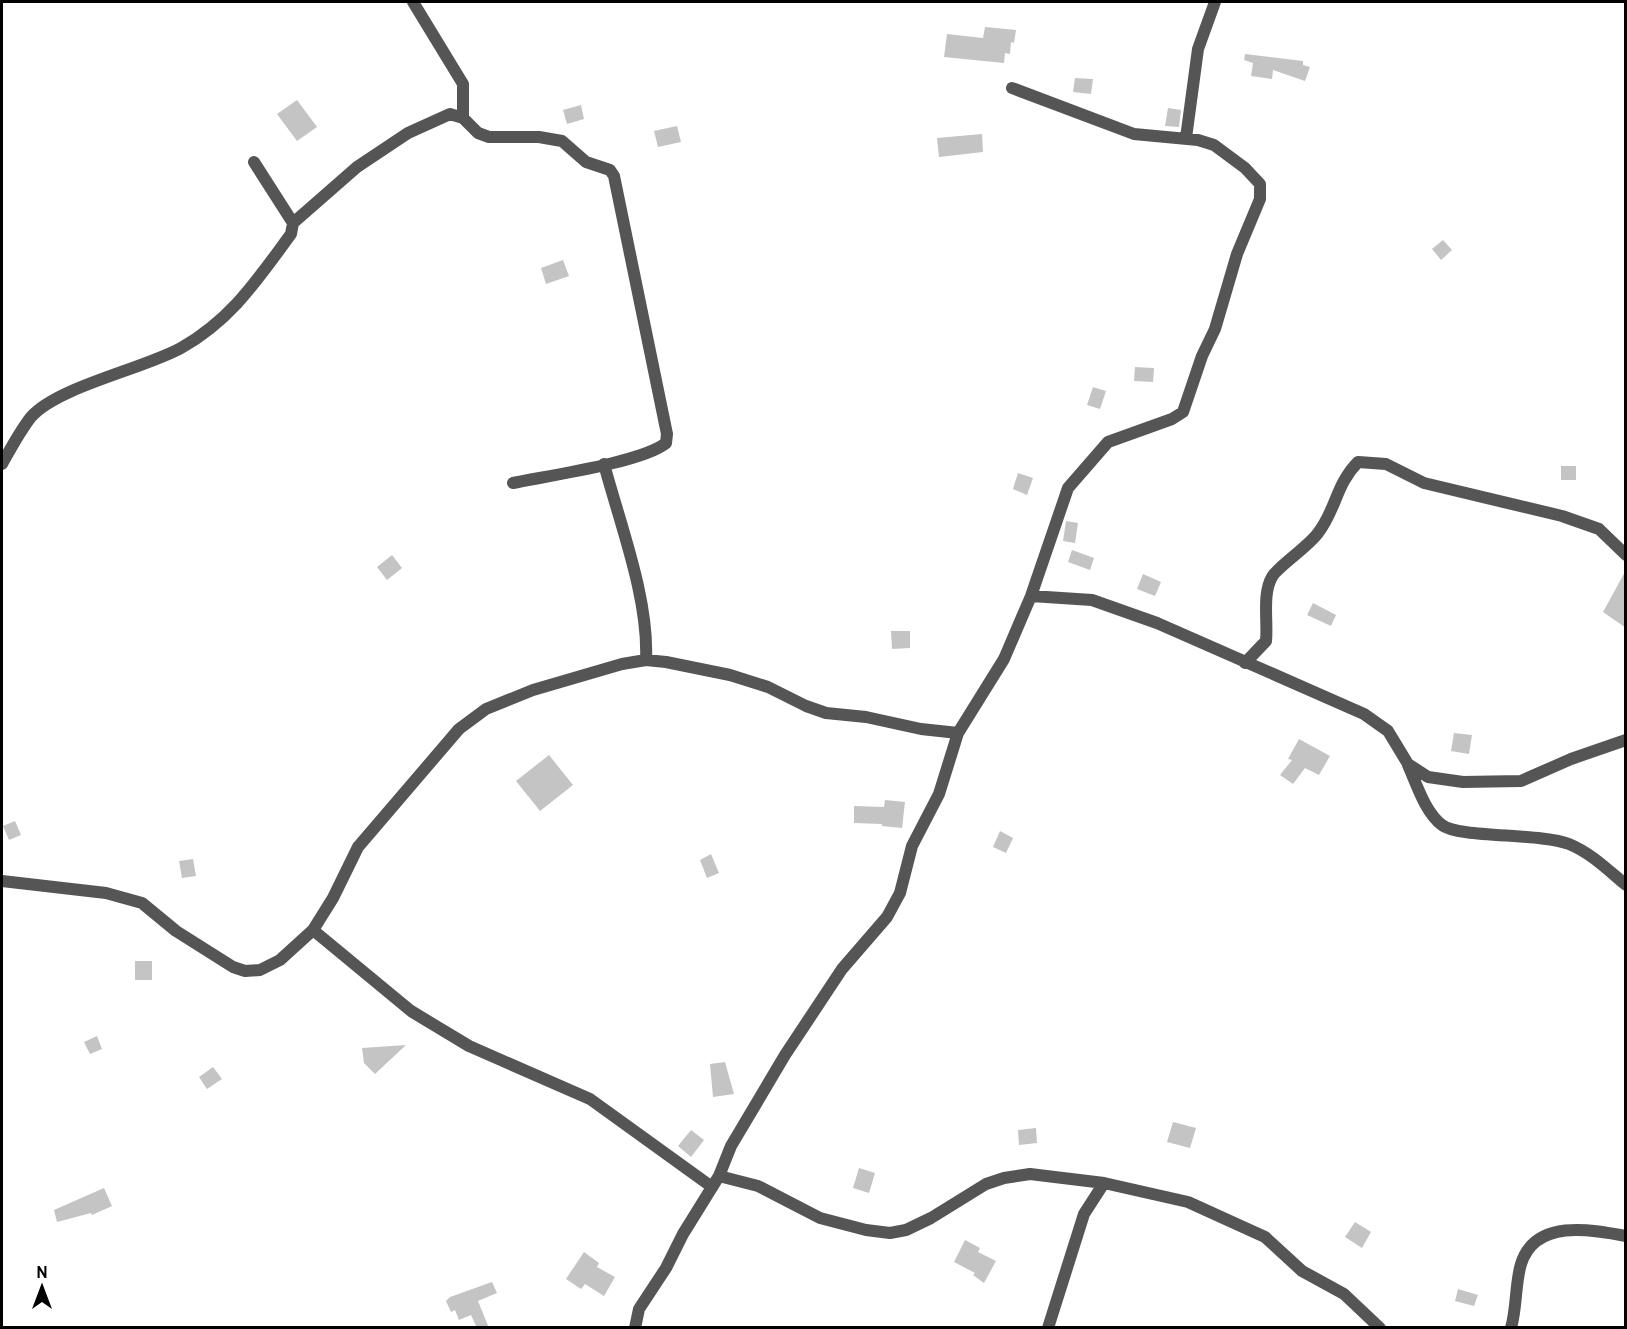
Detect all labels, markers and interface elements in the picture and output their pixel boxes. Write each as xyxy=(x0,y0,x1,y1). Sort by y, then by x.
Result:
north arrow xyxy=(12,1257,72,1317)
text: N xyxy=(36,1264,48,1284)

